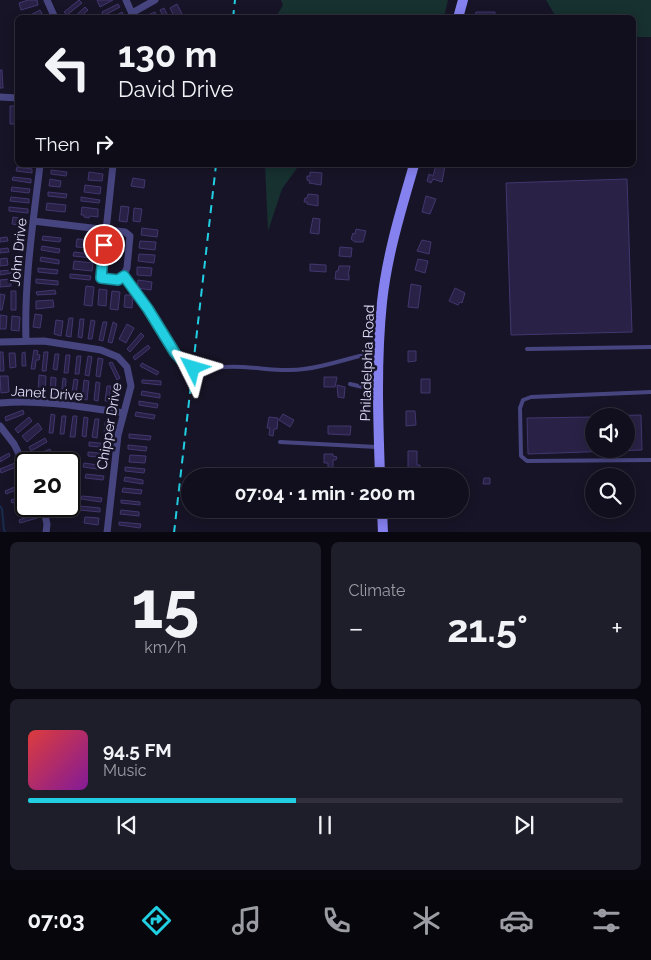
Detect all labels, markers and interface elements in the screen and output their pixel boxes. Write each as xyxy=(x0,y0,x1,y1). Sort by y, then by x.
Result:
text: 130 m xyxy=(118,34,217,75)
icon: left xyxy=(35,35,100,100)
text: David Drive xyxy=(118,76,234,102)
icon: right xyxy=(90,130,118,158)
text: Then xyxy=(35,133,80,155)
street label: John Drive xyxy=(6,217,30,287)
pin xyxy=(83,224,125,266)
icon: arrive xyxy=(90,231,118,259)
street label: Philadelphia Road xyxy=(357,304,377,422)
position arrow xyxy=(166,341,218,393)
street label: Chipper Drive xyxy=(93,381,125,471)
street label: Janet Drive xyxy=(10,383,84,403)
map controls xyxy=(585,408,635,518)
button: sound xyxy=(585,408,635,458)
speed limit sign: 20 xyxy=(15,452,80,517)
button: search xyxy=(585,468,635,518)
text: 07:04 · 1 min · 200 m xyxy=(235,482,415,504)
text: 15 xyxy=(131,567,199,643)
text: Climate xyxy=(349,581,405,600)
text: 21.5° xyxy=(447,606,528,651)
text: − xyxy=(349,612,364,645)
text: + xyxy=(611,612,623,645)
text: km/h xyxy=(144,638,186,657)
text: 94.5 FM xyxy=(103,739,172,761)
text: Music xyxy=(103,761,147,780)
icon: previous xyxy=(113,811,141,839)
icon: pause xyxy=(311,811,339,839)
icon: next xyxy=(510,811,538,839)
icon: directions xyxy=(139,903,174,938)
icon: music xyxy=(229,903,264,938)
icon: phone xyxy=(319,903,354,938)
icon: climate xyxy=(409,903,444,938)
icon: car xyxy=(499,903,534,938)
icon: filters xyxy=(589,903,624,938)
text: 07:03 xyxy=(27,907,85,933)

